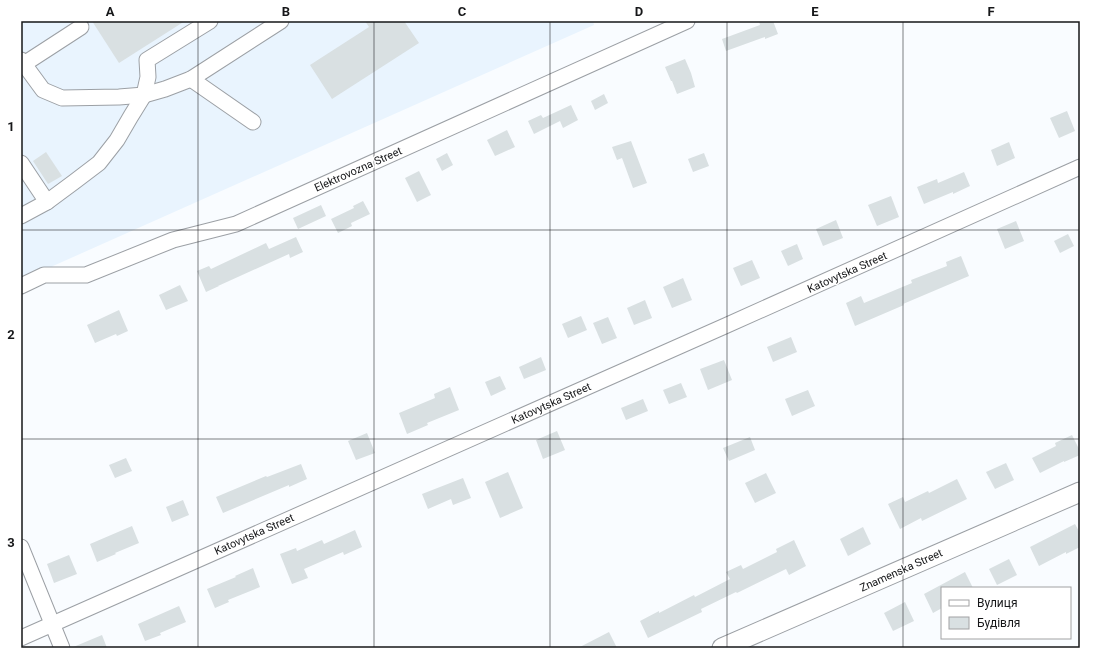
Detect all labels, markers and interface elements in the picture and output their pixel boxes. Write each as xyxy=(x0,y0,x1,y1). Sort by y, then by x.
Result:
text: A xyxy=(106,4,115,19)
text: B xyxy=(282,4,290,19)
text: C xyxy=(458,4,467,19)
text: D xyxy=(635,4,643,19)
text: E xyxy=(811,4,819,19)
text: F xyxy=(987,4,995,19)
text: 1 xyxy=(7,119,15,134)
street label: Elektrovozna Street xyxy=(312,144,404,195)
street label: Katovytska Street xyxy=(805,249,889,296)
text: 2 xyxy=(7,327,15,342)
street label: Katovytska Street xyxy=(509,380,593,427)
street label: Katovytska Street xyxy=(212,511,296,558)
text: 3 xyxy=(7,535,15,550)
street label: Znamenska Street xyxy=(858,546,945,595)
legend xyxy=(941,587,1071,639)
text: Вулиця xyxy=(977,596,1018,610)
text: Будівля xyxy=(977,616,1020,630)

